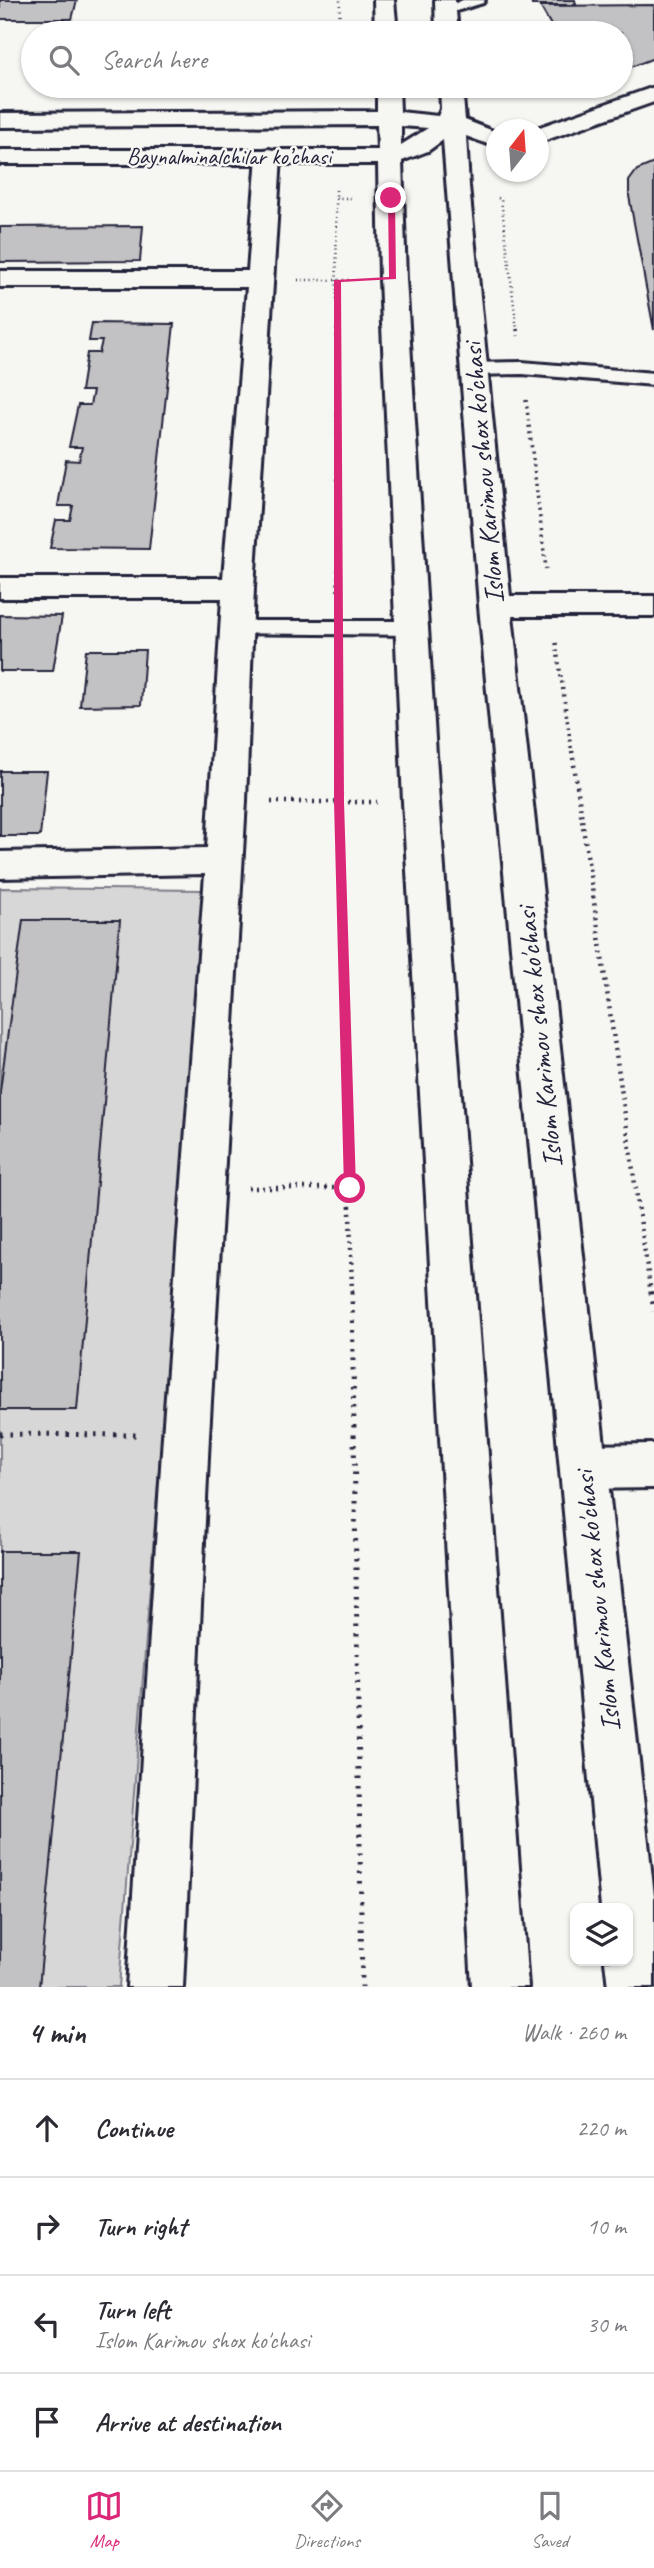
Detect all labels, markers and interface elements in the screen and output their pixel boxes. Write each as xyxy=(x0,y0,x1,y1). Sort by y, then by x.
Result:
search box xyxy=(21,21,633,98)
icon: search xyxy=(45,41,83,79)
text: Search here xyxy=(101,43,207,76)
north arrow xyxy=(486,119,549,182)
street label: Baynalminalchilar ko’chasi xyxy=(127,142,334,171)
route end xyxy=(375,182,406,213)
street label: Islom Karimov shox ko'chasi xyxy=(454,337,512,605)
street label: Islom Karimov shox ko'chasi xyxy=(508,901,570,1169)
route start xyxy=(334,1172,365,1203)
street label: Islom Karimov shox ko'chasi xyxy=(566,1465,628,1733)
map controls xyxy=(570,1903,633,1966)
button: layers xyxy=(570,1903,633,1966)
text: 4 min xyxy=(28,2014,85,2052)
text: Walk · 260 m xyxy=(522,2018,626,2047)
icon: ahead xyxy=(28,2109,66,2147)
text: Continue xyxy=(95,2112,173,2145)
text: 220 m xyxy=(577,2114,626,2143)
icon: right xyxy=(28,2207,66,2245)
text: Turn right xyxy=(95,2210,186,2243)
text: 10 m xyxy=(587,2212,626,2241)
text: Turn left xyxy=(95,2293,170,2326)
icon: left xyxy=(28,2305,66,2343)
text: 30 m xyxy=(587,2310,626,2339)
text: Islom Karimov shox ko'chasi xyxy=(95,2326,310,2355)
icon: arrive xyxy=(28,2403,66,2441)
text: Arrive at destination xyxy=(95,2406,281,2439)
tab: Map xyxy=(85,2487,123,2553)
tab: Directions xyxy=(294,2487,360,2553)
tab: Saved xyxy=(531,2487,569,2553)

